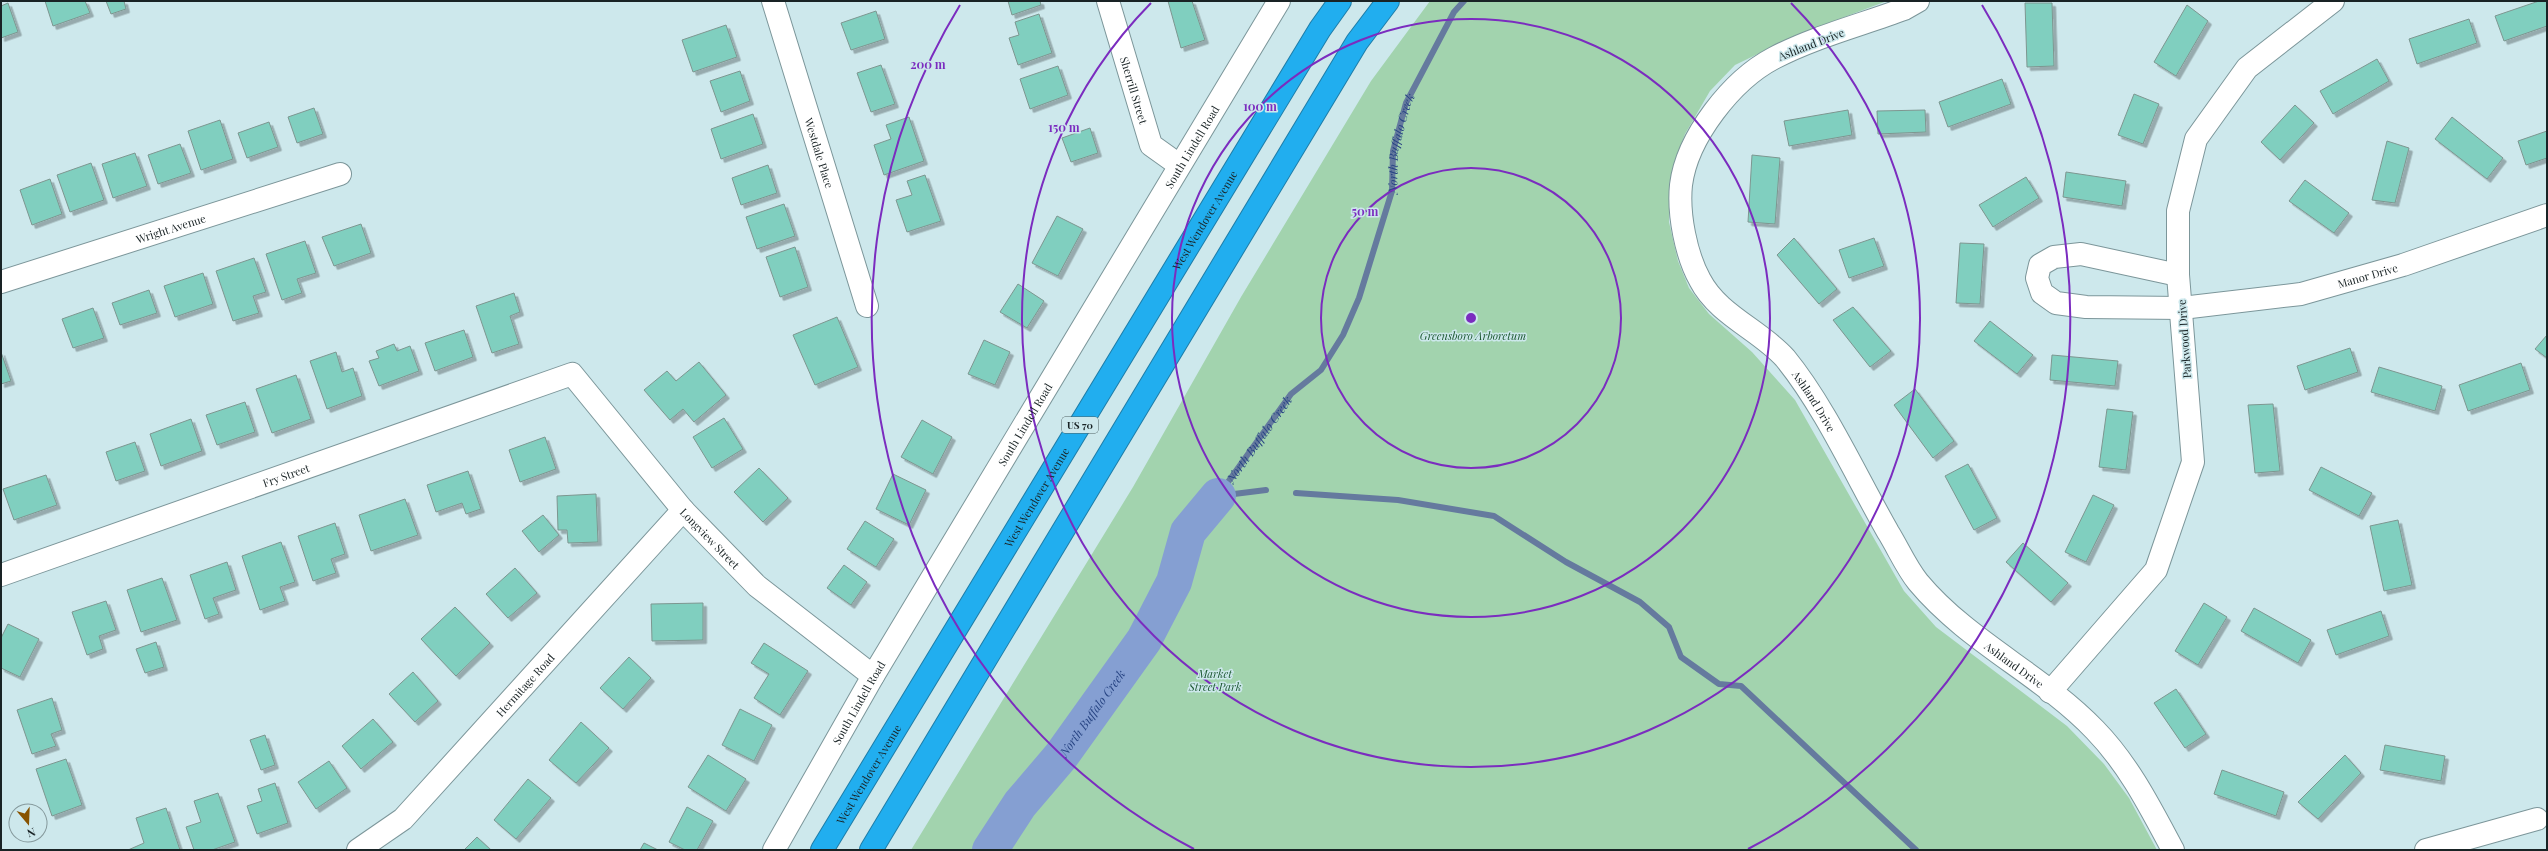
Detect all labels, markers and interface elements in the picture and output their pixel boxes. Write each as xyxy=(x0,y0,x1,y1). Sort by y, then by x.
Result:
street label: Ashland Drive xyxy=(1775,24,1847,64)
street label: Sherrill Street xyxy=(1117,55,1152,126)
text: 200 m xyxy=(910,56,946,72)
water label: North Buffalo Creek xyxy=(1384,90,1418,195)
text: 100 m xyxy=(1243,98,1277,114)
street label: South Lindell Road xyxy=(1161,102,1222,191)
street label: Westdale Place xyxy=(802,115,838,190)
text: 150 m xyxy=(1048,119,1080,135)
street label: West Wendover Avenue xyxy=(1168,167,1240,273)
text: 50 m xyxy=(1352,203,1379,219)
street label: Wright Avenue xyxy=(133,210,208,246)
street label: Manor Drive xyxy=(2336,259,2400,291)
street label: Parkwood Drive xyxy=(2174,299,2194,379)
centre of rings xyxy=(1464,311,1478,325)
park label: Greensboro Arboretum xyxy=(1420,328,1526,343)
street label: Ashland Drive xyxy=(1789,367,1840,435)
street label: South Lindell Road xyxy=(994,380,1055,468)
water label: North Buffalo Creek xyxy=(1222,393,1295,486)
road number: US 70 xyxy=(1062,417,1098,433)
street label: West Wendover Avenue xyxy=(1000,444,1072,550)
street label: Fry Street xyxy=(260,460,311,490)
street label: Longview Street xyxy=(677,504,743,572)
street label: Ashland Drive xyxy=(1981,637,2048,691)
street label: Hermitage Road xyxy=(492,649,558,719)
street label: South Lindell Road xyxy=(828,657,888,747)
park label: Market Street Park xyxy=(1188,666,1242,694)
water label: North Buffalo Creek xyxy=(1055,667,1128,760)
street label: West Wendover Avenue xyxy=(832,721,904,827)
north arrow xyxy=(8,803,48,843)
text: N xyxy=(25,825,38,841)

